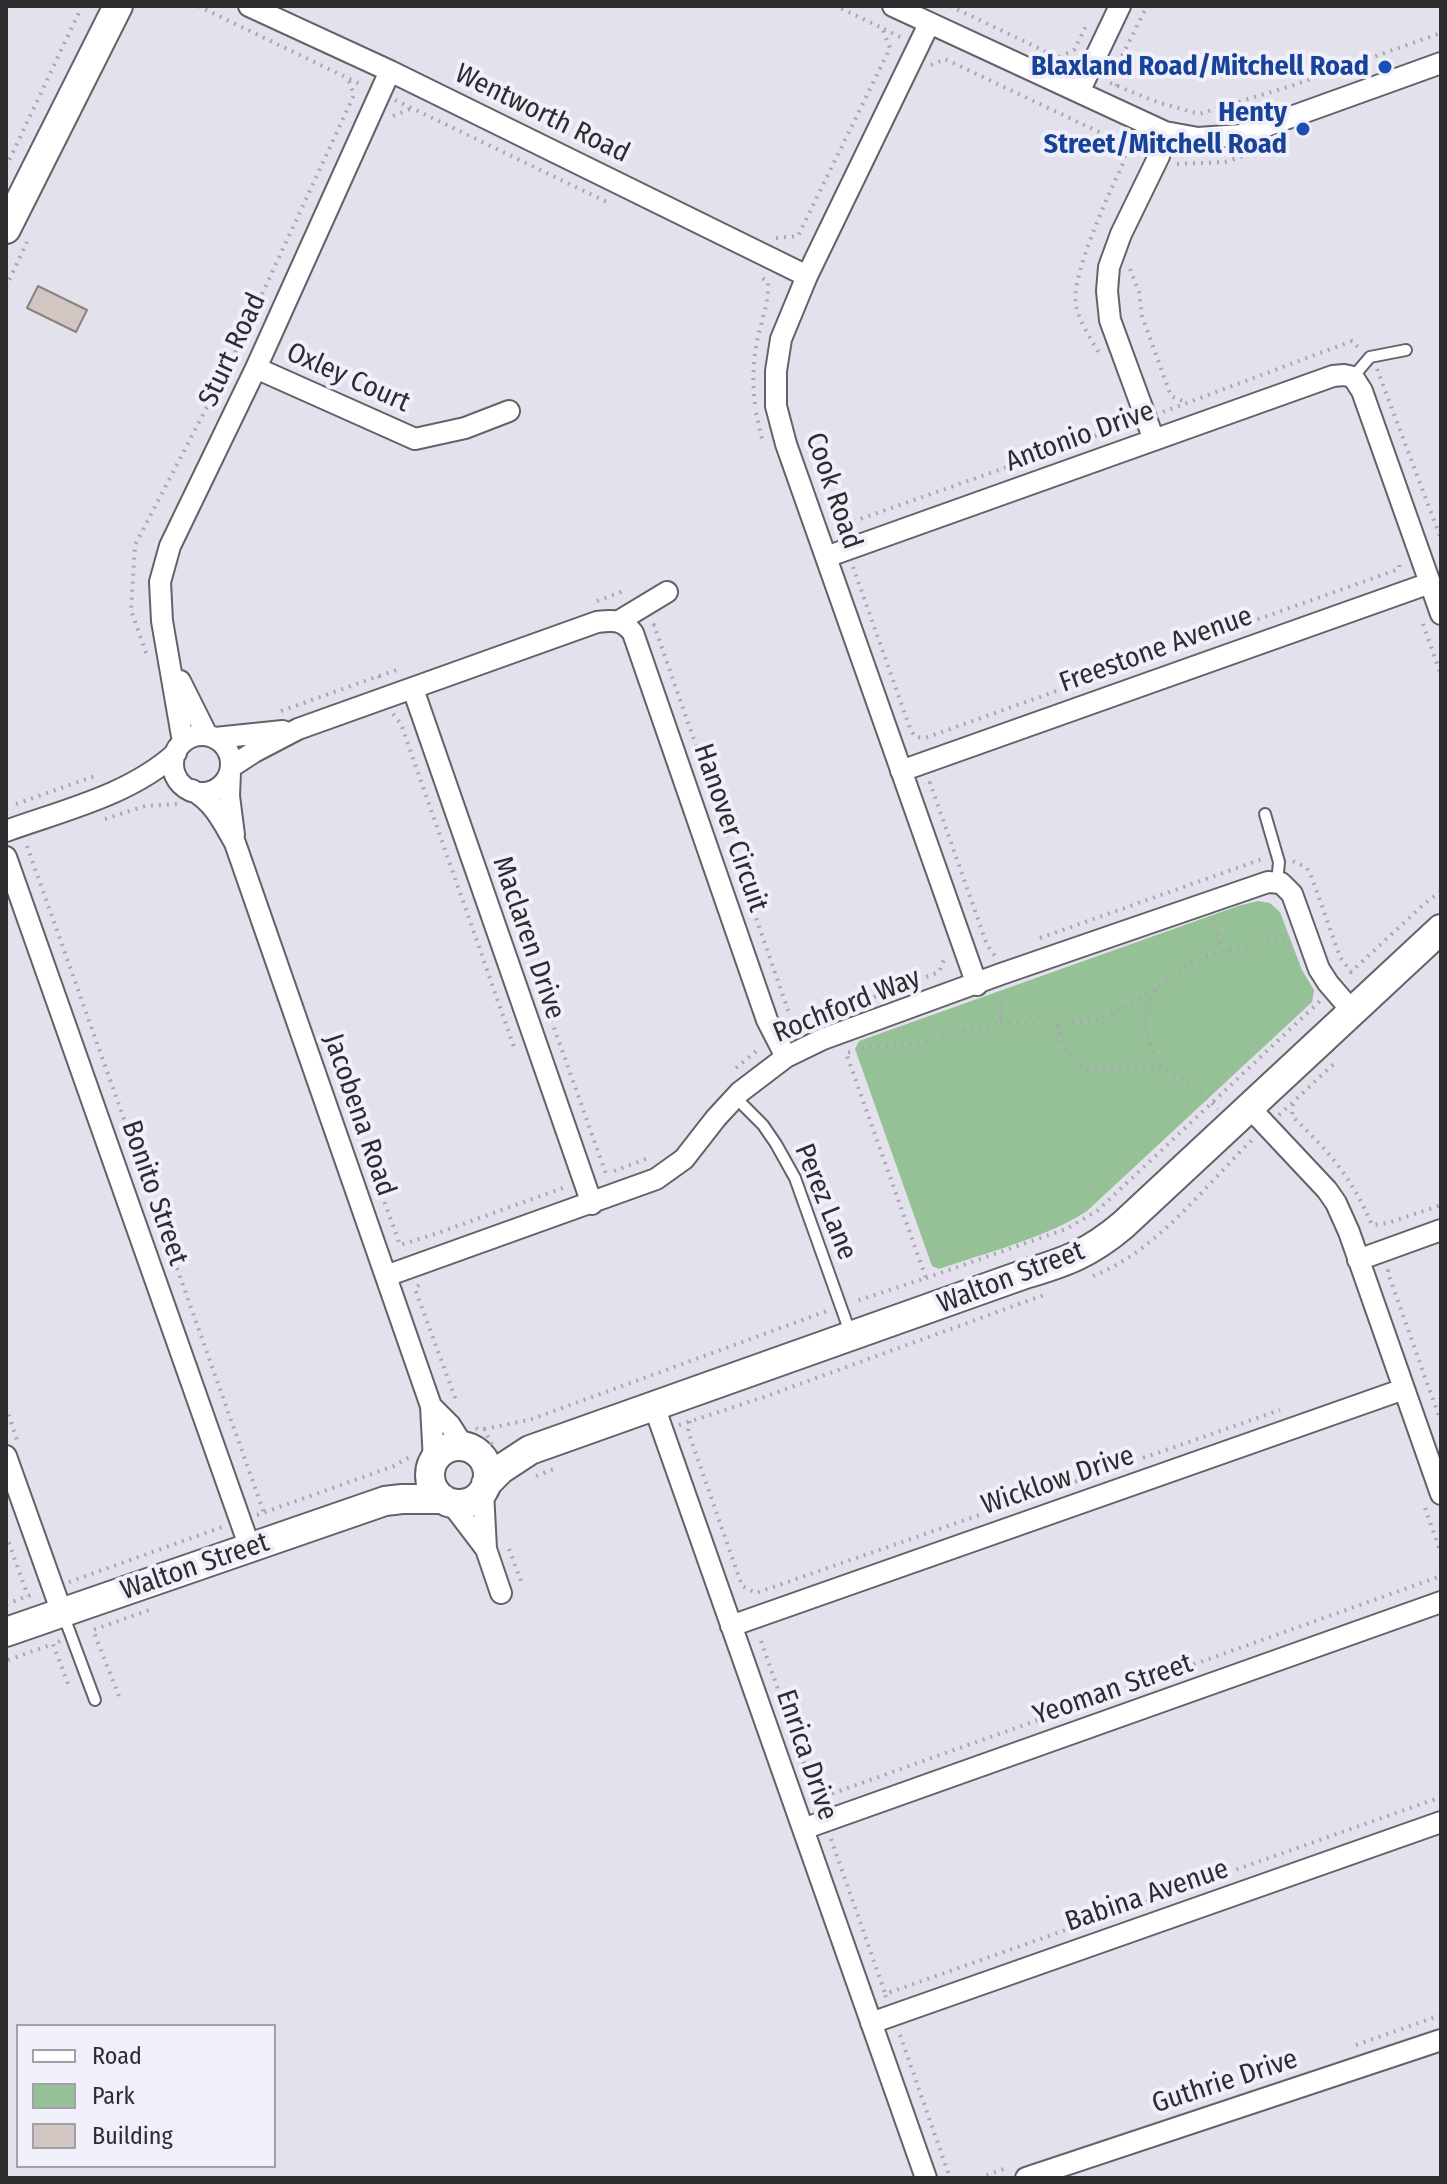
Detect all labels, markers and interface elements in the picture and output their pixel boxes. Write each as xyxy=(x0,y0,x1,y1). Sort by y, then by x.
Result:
place label: Blaxland Road/Mitchell Road xyxy=(1031,50,1369,84)
street label: Wentworth Road xyxy=(449,57,635,171)
marker: Blaxland Road/Mitchell Road xyxy=(1376,58,1394,76)
place label: Henty Street/Mitchell Road xyxy=(1044,96,1287,162)
marker: Henty Street/Mitchell Road xyxy=(1294,120,1312,138)
street label: Sturt Road xyxy=(192,288,274,412)
street label: Oxley Court xyxy=(281,336,415,420)
street label: Antonio Drive xyxy=(1001,395,1159,479)
street label: Cook Road xyxy=(797,428,869,554)
street label: Freestone Avenue xyxy=(1055,600,1257,700)
street label: Hanover Circuit xyxy=(686,740,774,916)
street label: Maclaren Drive xyxy=(484,852,572,1024)
street label: Rochford Way xyxy=(768,961,926,1051)
street label: Jacobena Road xyxy=(316,1029,402,1201)
street label: Bonito Street xyxy=(114,1116,194,1270)
street label: Perez Lane xyxy=(786,1139,864,1265)
street label: Walton Street xyxy=(933,1235,1089,1321)
street label: Wicklow Drive xyxy=(977,1439,1139,1523)
street label: Walton Street xyxy=(116,1526,274,1608)
street label: Yeoman Street xyxy=(1029,1647,1197,1733)
street label: Enrica Drive xyxy=(768,1685,844,1825)
street label: Babina Avenue xyxy=(1061,1852,1233,1940)
legend xyxy=(16,2024,276,2168)
text: Road xyxy=(92,2042,142,2070)
street label: Guthrie Drive xyxy=(1148,2043,1302,2121)
text: Park xyxy=(92,2082,135,2110)
text: Building xyxy=(92,2122,173,2150)

